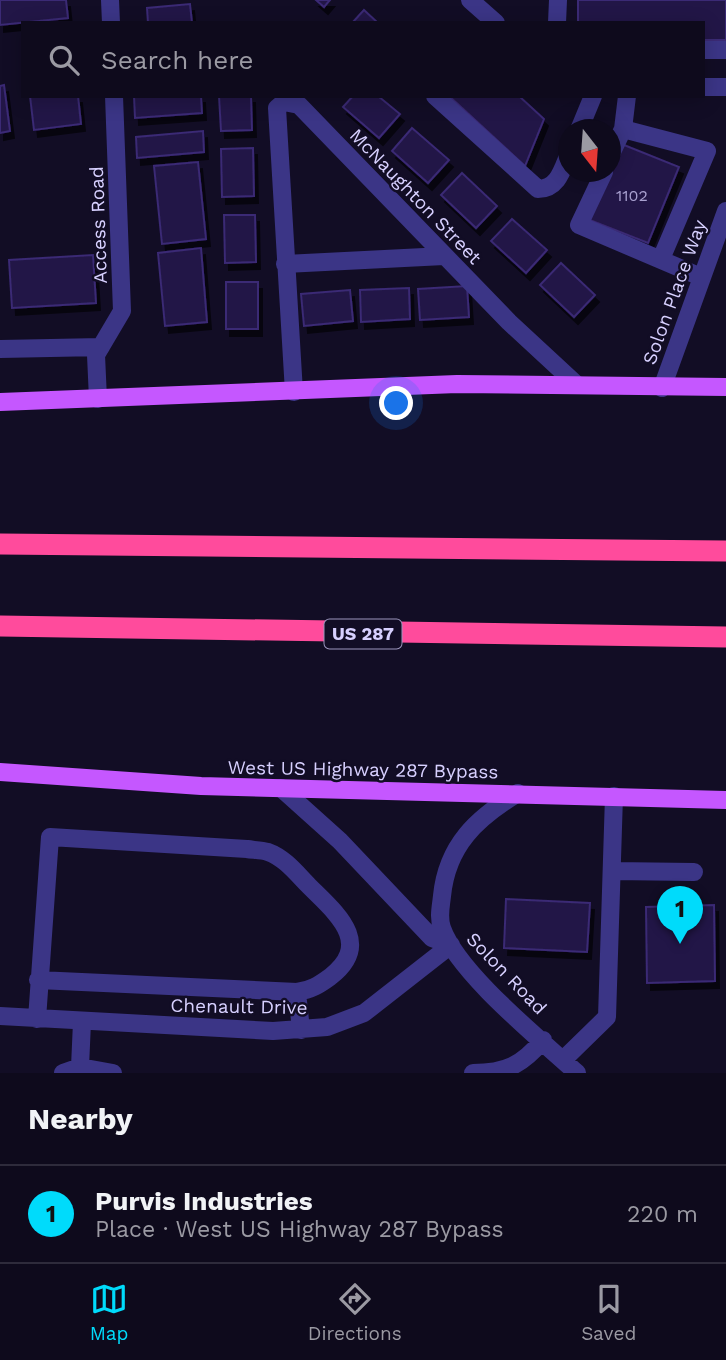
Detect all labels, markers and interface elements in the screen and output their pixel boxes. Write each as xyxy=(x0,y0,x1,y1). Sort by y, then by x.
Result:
search box xyxy=(21,21,705,98)
icon: search xyxy=(45,41,83,79)
text: Search here xyxy=(101,45,253,75)
north arrow xyxy=(558,119,621,182)
street label: McNaughton Street xyxy=(345,124,486,269)
street label: Access Road xyxy=(85,166,112,284)
house number: 1102 xyxy=(616,186,648,205)
street label: Solon Place Way xyxy=(638,216,711,368)
your location xyxy=(379,386,413,420)
road number: US 287 xyxy=(324,620,402,648)
street label: West US Highway 287 Bypass xyxy=(227,756,499,783)
pin: 1 xyxy=(657,886,703,944)
street label: Solon Road xyxy=(462,927,552,1019)
street label: Chenault Drive xyxy=(170,994,308,1019)
text: Nearby xyxy=(28,1101,133,1136)
text: Purvis Industries xyxy=(95,1186,313,1216)
text: 1 xyxy=(46,1201,56,1228)
text: 220 m xyxy=(627,1201,698,1228)
text: Place · West US Highway 287 Bypass xyxy=(95,1216,504,1243)
tab: Map xyxy=(90,1280,128,1345)
tab: Directions xyxy=(308,1280,402,1345)
tab: Saved xyxy=(581,1280,636,1345)

